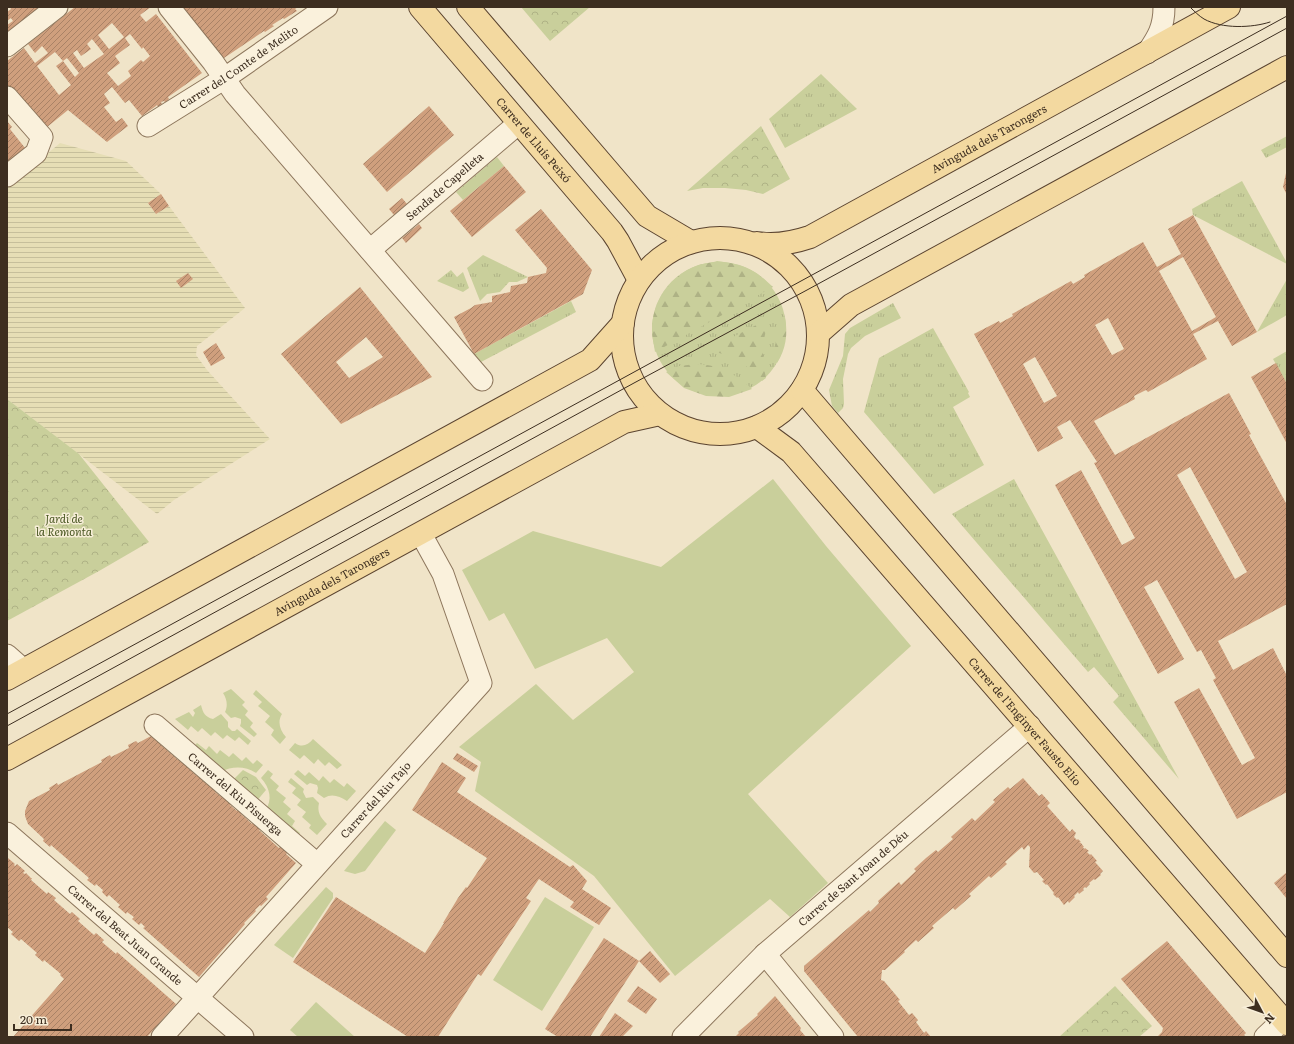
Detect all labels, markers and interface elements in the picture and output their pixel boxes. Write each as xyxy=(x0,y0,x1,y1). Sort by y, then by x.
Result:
street label: Carrer del Comte de Melito xyxy=(175,21,301,112)
street label: Carrer de Lluís Peixó xyxy=(493,93,575,186)
street label: Avinguda dels Tarongers xyxy=(928,100,1049,176)
street label: Senda de Capelleta xyxy=(402,148,486,223)
park label: Jardí de la Remonta xyxy=(36,510,93,539)
street label: Avinguda dels Tarongers xyxy=(271,543,392,619)
street label: Carrer de l'Enginyer Fausto Elío xyxy=(965,653,1086,789)
street label: Carrer del Riu Pisuerga xyxy=(185,748,287,839)
street label: Carrer del Riu Tajo xyxy=(336,757,414,841)
street label: Carrer de Sant Joan de Déu xyxy=(794,826,911,929)
street label: Carrer del Beat Juan Grande xyxy=(65,880,187,989)
north arrow xyxy=(1242,992,1282,1032)
scale bar xyxy=(14,1006,71,1032)
text: 20 m xyxy=(20,1010,47,1028)
text: N xyxy=(1261,1010,1279,1028)

